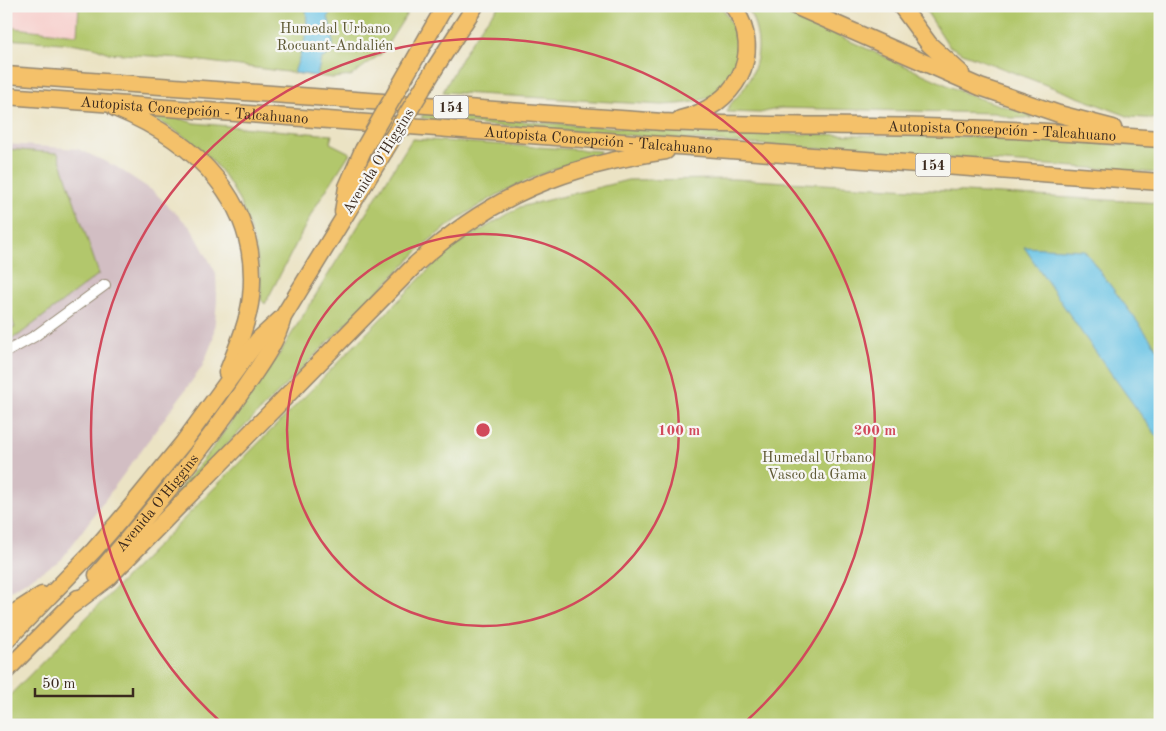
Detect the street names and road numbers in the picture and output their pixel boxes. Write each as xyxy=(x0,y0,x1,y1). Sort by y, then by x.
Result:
road number: 154 xyxy=(434,95,468,118)
street label: Autopista Concepción - Talcahuano xyxy=(80,96,309,128)
street label: Avenida O'Higgins xyxy=(341,106,418,217)
street label: Autopista Concepción - Talcahuano xyxy=(888,120,1117,145)
street label: Autopista Concepción - Talcahuano xyxy=(483,126,713,158)
road number: 154 xyxy=(916,154,950,176)
street label: Avenida O'Higgins xyxy=(114,452,202,555)

